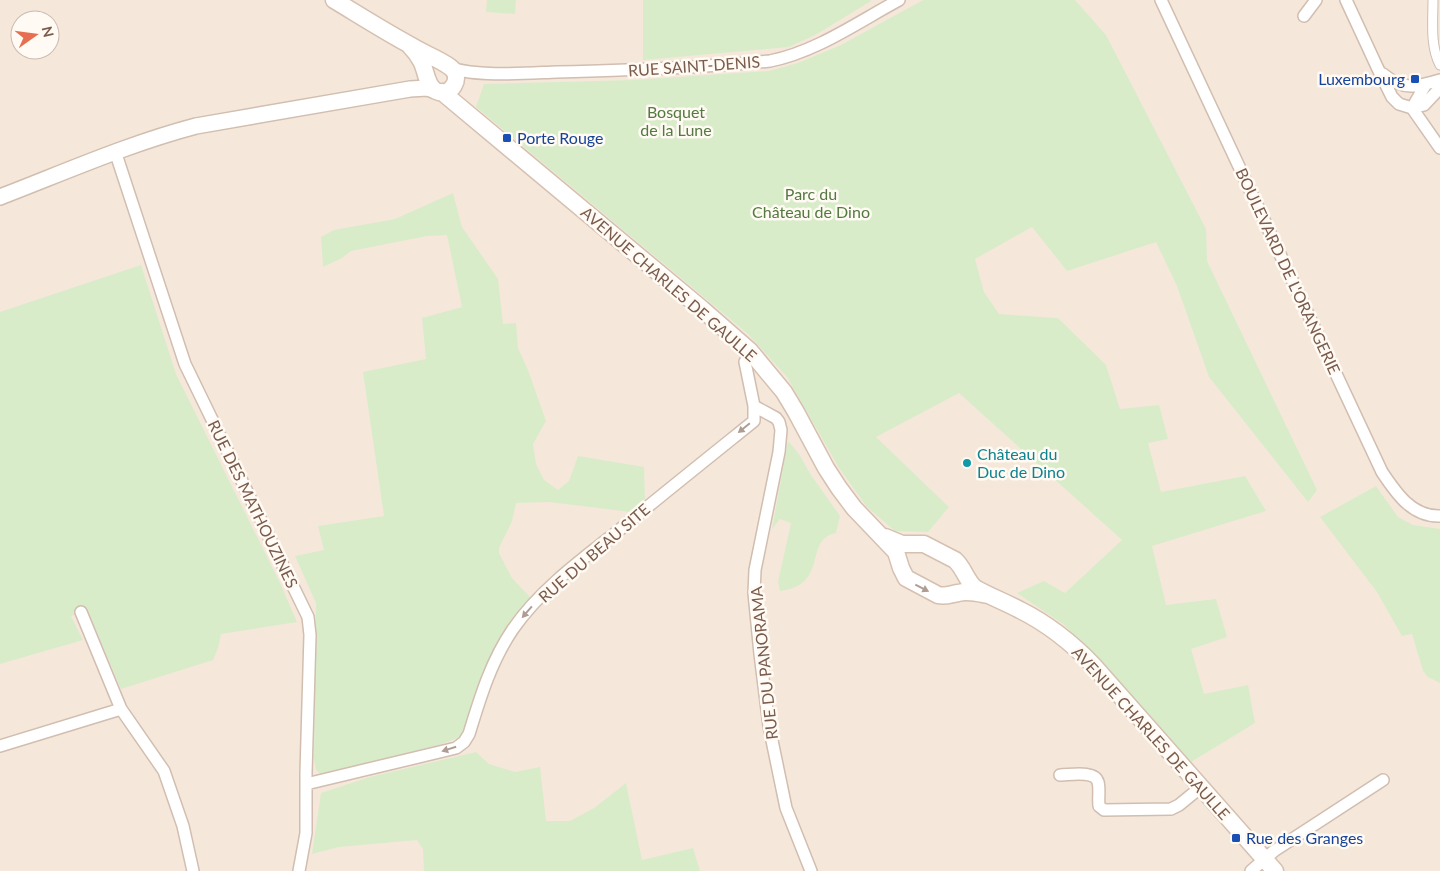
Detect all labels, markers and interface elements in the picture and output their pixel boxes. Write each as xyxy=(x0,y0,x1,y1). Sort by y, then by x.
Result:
north arrow xyxy=(10,10,60,60)
text: N xyxy=(39,24,58,39)
street label: RUE SAINT-DENIS xyxy=(627,51,761,80)
place label: Luxembourg xyxy=(1318,69,1405,88)
marker: Luxembourg xyxy=(1409,73,1421,85)
park label: Bosquet de la Lune xyxy=(640,102,712,139)
place label: Porte Rouge xyxy=(517,128,603,147)
marker: Porte Rouge xyxy=(501,132,513,144)
street label: BOULEVARD DE L'ORANGERIE xyxy=(1232,165,1345,377)
park label: Parc du Château de Dino xyxy=(752,184,870,221)
street label: AVENUE CHARLES DE GAULLE xyxy=(578,202,761,365)
street label: RUE DES MATHOUZINES xyxy=(205,417,302,591)
one-way arrow xyxy=(738,423,751,434)
place label: Château du Duc de Dino xyxy=(977,444,1065,481)
marker: Château du Duc de Dino xyxy=(961,457,973,469)
street label: RUE DU BEAU SITE xyxy=(534,499,653,606)
one-way arrow xyxy=(915,584,930,592)
street label: RUE DU PANORAMA xyxy=(746,585,781,741)
one-way arrow xyxy=(521,606,533,618)
street label: AVENUE CHARLES DE GAULLE xyxy=(1069,642,1234,823)
one-way arrow xyxy=(441,746,456,754)
place label: Rue des Granges xyxy=(1246,828,1363,847)
marker: Rue des Granges xyxy=(1230,832,1242,844)

